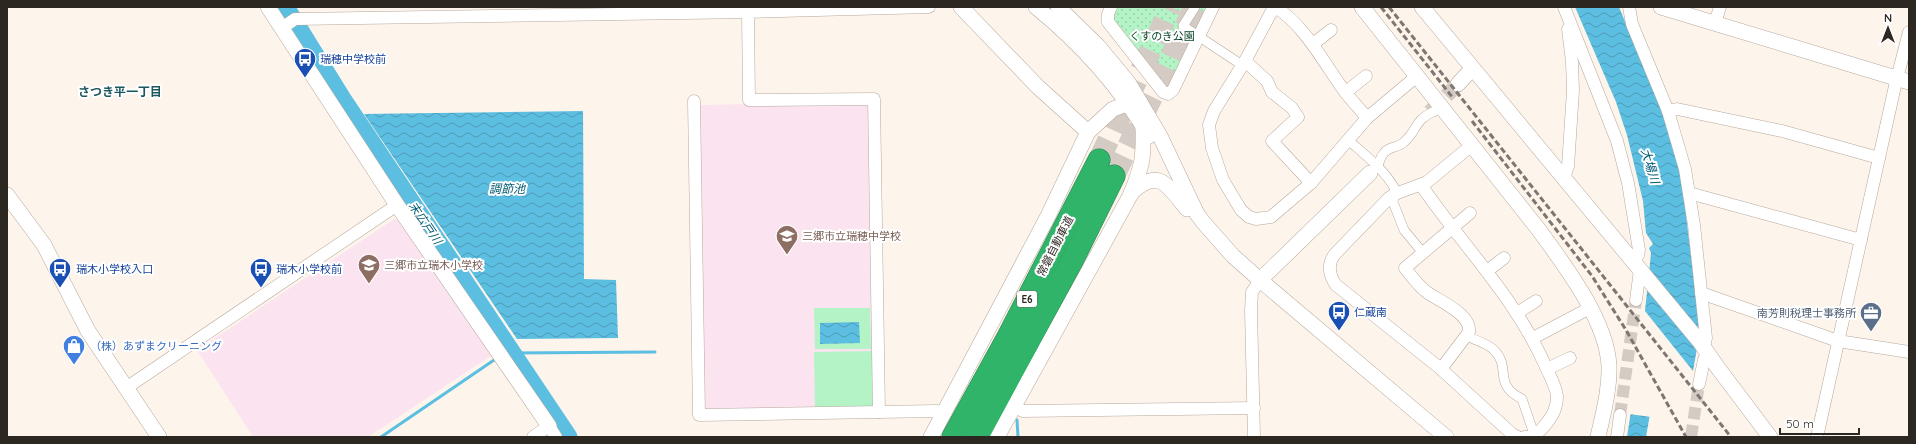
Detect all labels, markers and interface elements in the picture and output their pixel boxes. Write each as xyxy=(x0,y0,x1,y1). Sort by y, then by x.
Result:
north arrow xyxy=(1868,8,1908,48)
text: N xyxy=(1884,11,1892,25)
park label: くすのき公園 xyxy=(1129,29,1195,43)
bus stop icon: 瑞穂中学校前 xyxy=(292,46,318,79)
place label: 瑞穂中学校前 xyxy=(320,52,386,66)
district label: さつき平一丁目 xyxy=(78,84,162,99)
water label: 大場川 xyxy=(1638,146,1663,187)
water label: 調節池 xyxy=(489,181,526,196)
water label: 末広戸川 xyxy=(406,199,446,248)
street label: 常磐自動車道 xyxy=(1034,213,1076,279)
school or university icon: 三郷市立瑞穂中学校 xyxy=(774,223,800,256)
place label: 三郷市立瑞穂中学校 xyxy=(802,229,901,243)
school or university icon: 三郷市立瑞木小学校 xyxy=(356,252,382,285)
bus stop icon: 瑞木小学校入口 xyxy=(47,256,73,289)
bus stop icon: 瑞木小学校前 xyxy=(248,256,274,289)
place label: 三郷市立瑞木小学校 xyxy=(384,258,483,272)
place label: 瑞木小学校入口 xyxy=(76,262,153,276)
place label: 瑞木小学校前 xyxy=(276,262,342,276)
road number: E6 xyxy=(1017,291,1037,307)
bus stop icon: 仁蔵南 xyxy=(1326,299,1352,332)
office icon: 南芳則税理士事務所 xyxy=(1858,300,1884,333)
place label: 仁蔵南 xyxy=(1354,305,1387,319)
place label: 南芳則税理士事務所 xyxy=(1757,306,1857,320)
shop icon: （株）あずまクリーニング xyxy=(61,333,87,366)
place label: （株）あずまクリーニング xyxy=(90,339,222,353)
scale bar xyxy=(1780,410,1859,436)
text: 50 m xyxy=(1786,416,1814,431)

